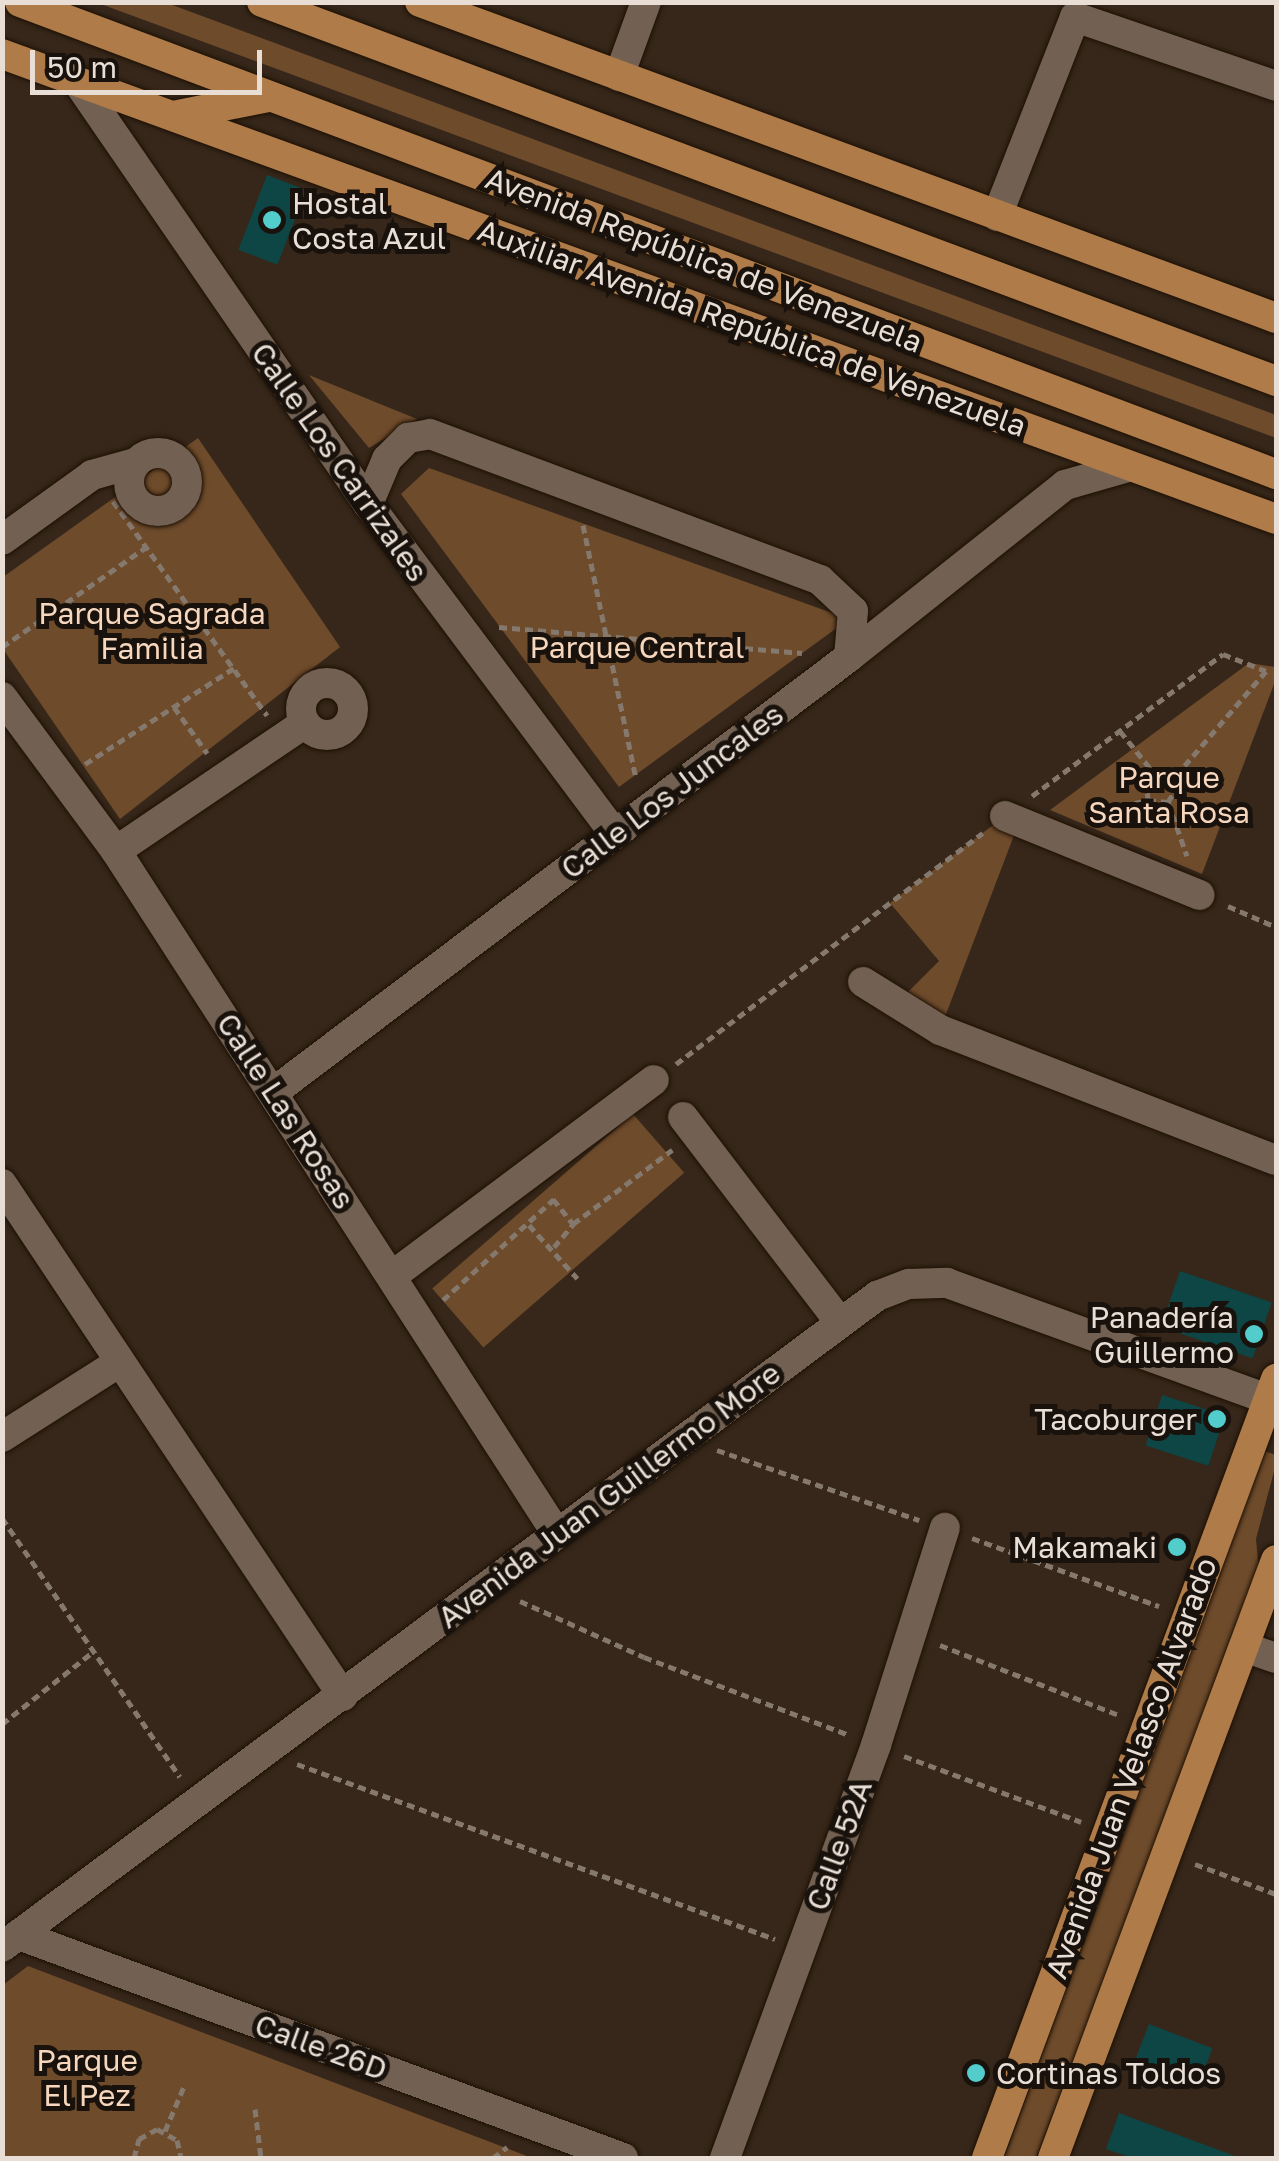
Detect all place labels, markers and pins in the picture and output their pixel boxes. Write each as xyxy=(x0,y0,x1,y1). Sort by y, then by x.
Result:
place label: Hostal Costa Azul xyxy=(292,185,446,256)
marker: Hostal Costa Azul xyxy=(261,209,283,231)
place label: Panadería Guillermo xyxy=(1090,1299,1234,1370)
marker: Panadería Guillermo xyxy=(1243,1323,1265,1345)
place label: Tacoburger xyxy=(1034,1401,1197,1437)
marker: Tacoburger xyxy=(1206,1408,1228,1430)
place label: Makamaki xyxy=(1012,1529,1157,1565)
marker: Makamaki xyxy=(1166,1536,1188,1558)
place label: Cortinas Toldos xyxy=(996,2055,1221,2091)
marker: Cortinas Toldos xyxy=(965,2062,987,2084)

